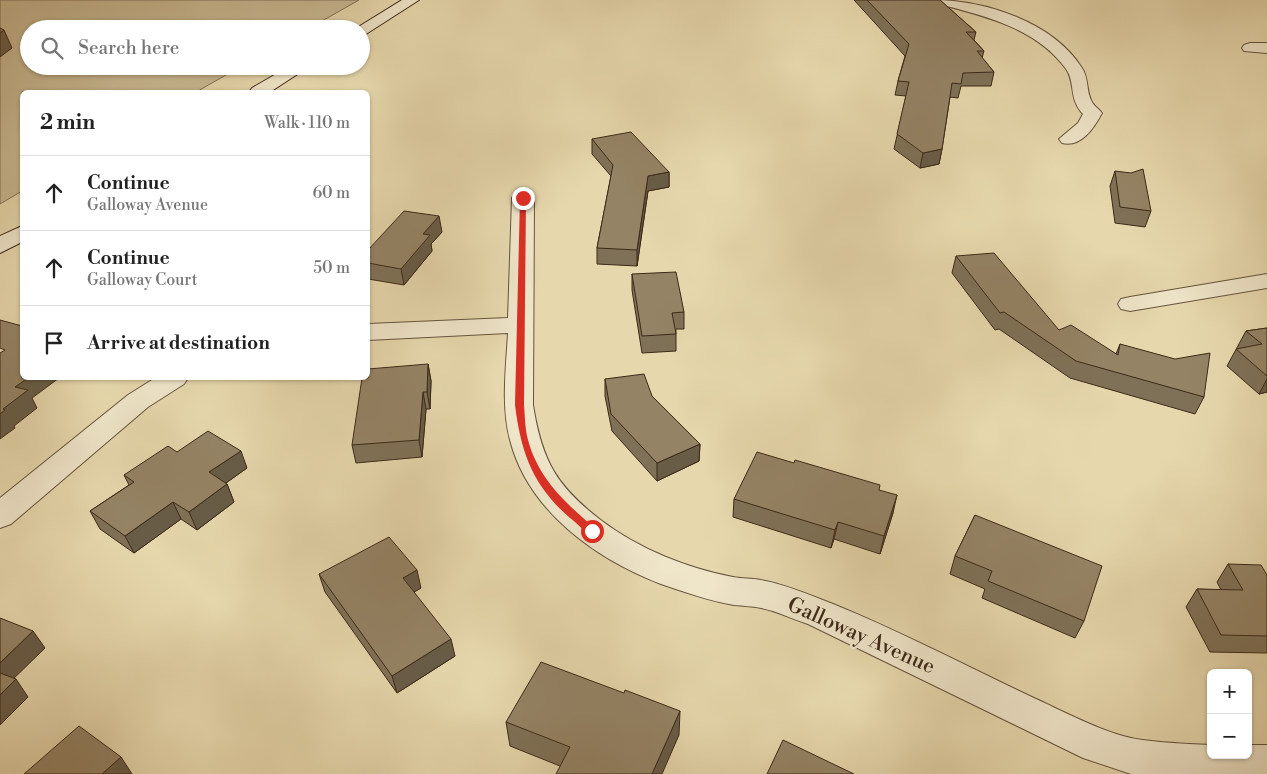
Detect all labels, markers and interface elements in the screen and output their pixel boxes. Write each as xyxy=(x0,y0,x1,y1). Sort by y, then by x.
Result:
search box xyxy=(20,20,370,75)
icon: search xyxy=(38,34,66,62)
text: Search here xyxy=(78,36,179,60)
text: 2 min xyxy=(40,110,95,136)
text: Walk · 110 m xyxy=(264,113,350,133)
text: Continue xyxy=(87,171,170,195)
icon: ahead xyxy=(40,179,68,207)
text: 60 m xyxy=(312,183,350,203)
route end xyxy=(512,187,535,210)
text: Galloway Avenue xyxy=(87,195,208,215)
text: Continue xyxy=(87,246,170,270)
icon: ahead xyxy=(40,254,68,282)
text: 50 m xyxy=(313,258,350,278)
text: Galloway Court xyxy=(87,270,197,290)
icon: arrive xyxy=(40,329,68,357)
text: Arrive at destination xyxy=(87,331,270,355)
route start xyxy=(581,520,604,543)
street label: Galloway Avenue xyxy=(783,592,939,680)
map controls xyxy=(1207,669,1252,759)
button: + xyxy=(1207,669,1252,714)
button: − xyxy=(1207,714,1252,759)

